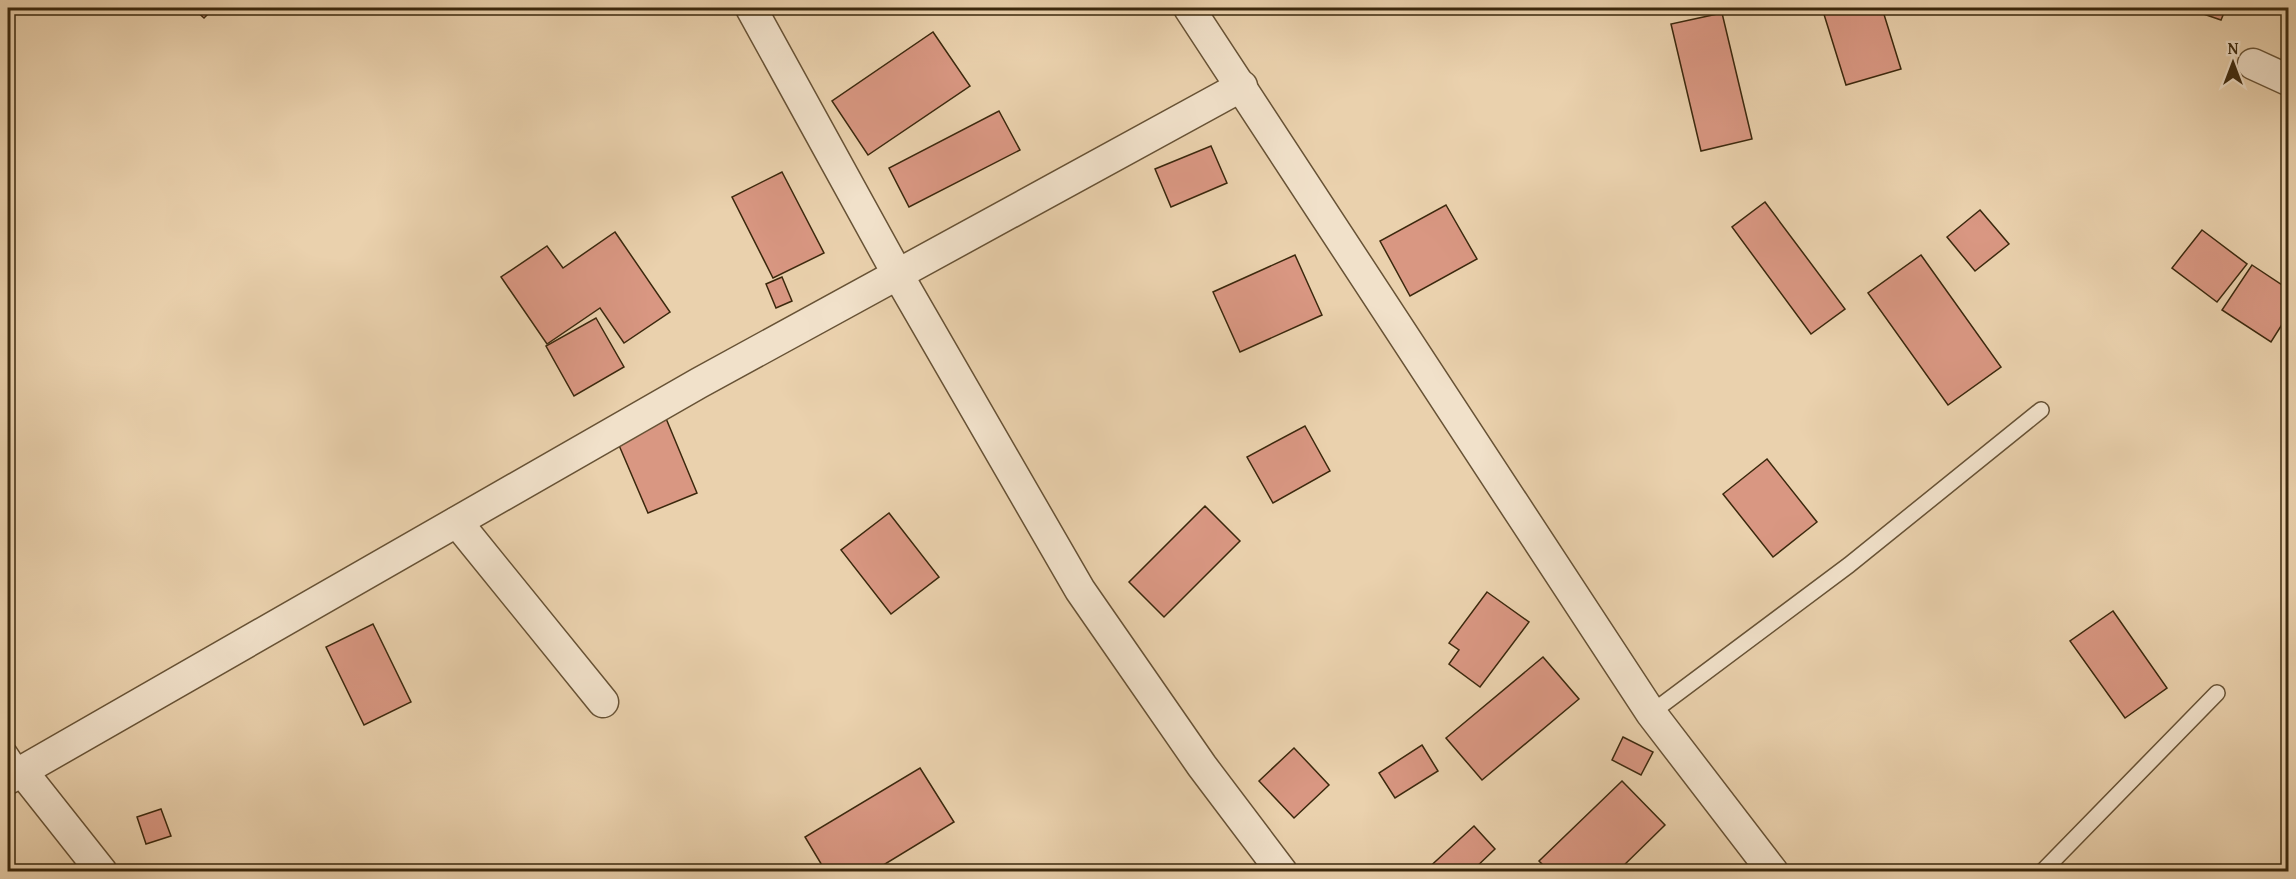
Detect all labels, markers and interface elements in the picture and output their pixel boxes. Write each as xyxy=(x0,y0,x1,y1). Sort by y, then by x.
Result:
north arrow xyxy=(2203,33,2263,93)
text: N xyxy=(2228,36,2239,60)

